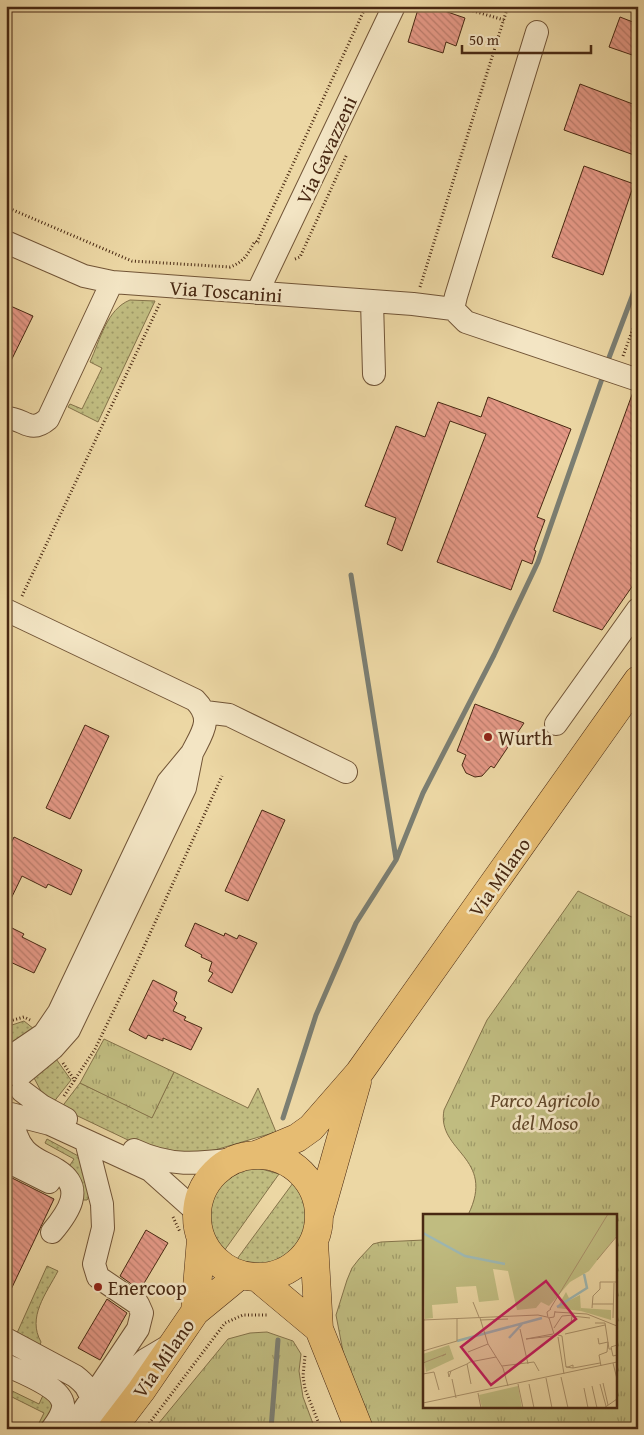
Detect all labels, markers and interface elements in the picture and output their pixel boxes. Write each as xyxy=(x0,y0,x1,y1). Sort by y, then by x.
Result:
scale bar xyxy=(462,22,590,54)
text: 50 m xyxy=(469,29,500,50)
street label: Via Gavazzeni xyxy=(288,91,364,209)
street label: Via Toscanini xyxy=(169,273,284,309)
place label: Wurth xyxy=(498,723,552,752)
marker: Wurth xyxy=(482,731,494,743)
street label: Via Milano xyxy=(461,831,537,923)
park label: Parco Agricolo del Moso xyxy=(489,1085,600,1137)
inset map xyxy=(423,1214,616,1408)
place label: Enercoop xyxy=(108,1273,187,1302)
marker: Enercoop xyxy=(92,1281,104,1293)
street label: Via Milano xyxy=(125,1312,201,1404)

